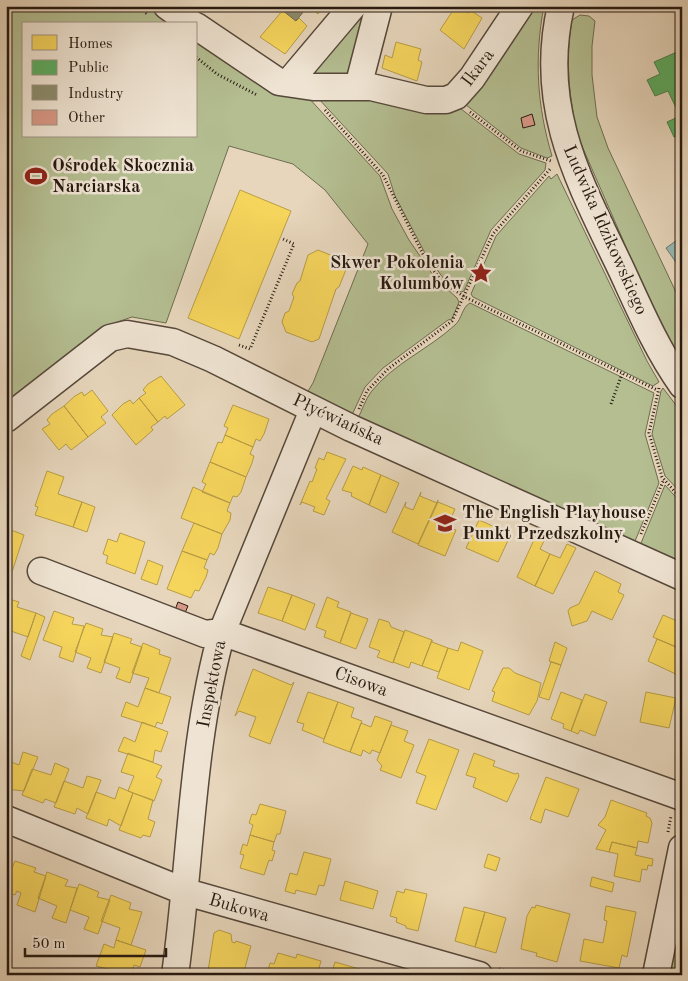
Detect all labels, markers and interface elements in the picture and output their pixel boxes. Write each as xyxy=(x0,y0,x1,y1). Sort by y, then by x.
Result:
legend xyxy=(22,22,198,138)
text: Homes xyxy=(68,37,113,52)
street label: Ikara xyxy=(458,46,498,90)
text: Public xyxy=(68,61,109,76)
text: Industry xyxy=(68,87,124,102)
text: Other xyxy=(68,111,105,126)
street label: Ludwika Idzikowskiego xyxy=(559,143,651,317)
place label: Ośrodek Skocznia Narciarska xyxy=(52,157,194,196)
sports icon: Ośrodek Skocznia Narciarska xyxy=(23,163,49,189)
place label: Skwer Pokolenia Kolumbów xyxy=(330,254,464,293)
place icon: Skwer Pokolenia Kolumbów xyxy=(468,260,494,286)
street label: Płyćwiańska xyxy=(290,391,386,449)
place label: The English Playhouse Punkt Przedszkolny xyxy=(462,504,646,543)
school or university icon: The English Playhouse Punkt Przedszkolny xyxy=(432,510,458,536)
street label: Inspektowa xyxy=(195,639,229,729)
street label: Cisowa xyxy=(332,664,390,700)
street label: Bukowa xyxy=(207,891,272,925)
scale bar xyxy=(25,926,166,958)
text: 50 m xyxy=(32,937,66,952)

